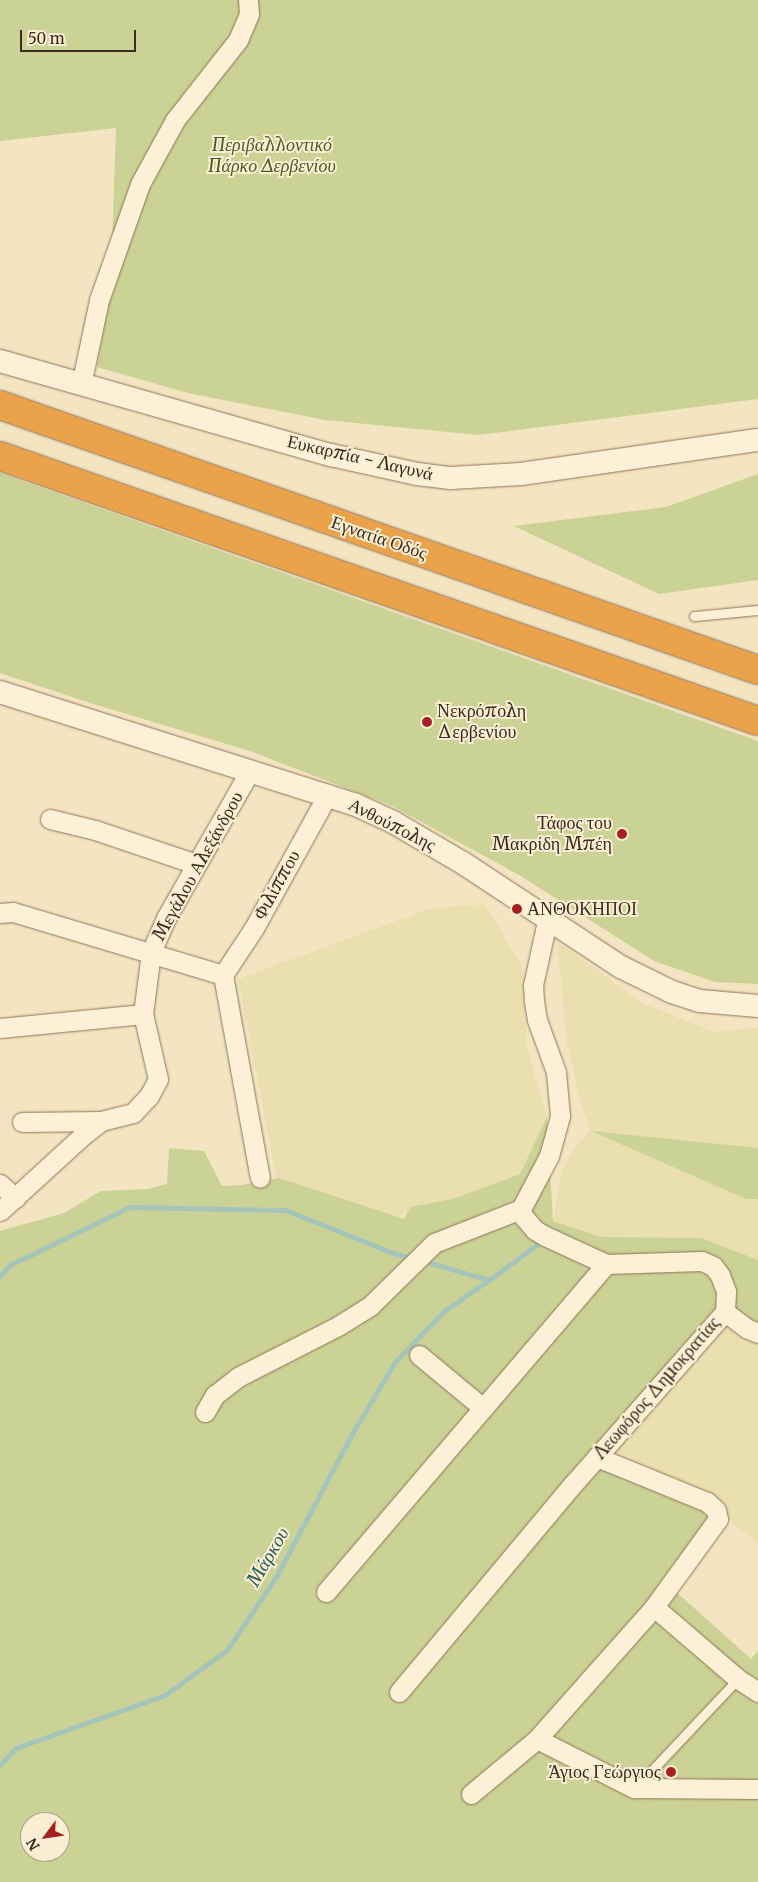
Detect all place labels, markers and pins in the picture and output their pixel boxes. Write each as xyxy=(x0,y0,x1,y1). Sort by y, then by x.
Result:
place label: Νεκρόπολη Δερβενίου xyxy=(437,701,526,744)
marker: Νεκρόπολη Δερβενίου xyxy=(421,716,433,728)
place label: Τάφος του Μακρίδη Μπέη xyxy=(492,813,612,856)
marker: Τάφος του Μακρίδη Μπέη xyxy=(616,828,628,840)
place label: ΑΝΘΟΚΗΠΟΙ xyxy=(527,898,637,920)
marker: ΑΝΘΟΚΗΠΟΙ xyxy=(511,903,523,915)
place label: Άγιος Γεώργιος xyxy=(548,1761,661,1783)
marker: Άγιος Γεώργιος xyxy=(665,1766,677,1778)

